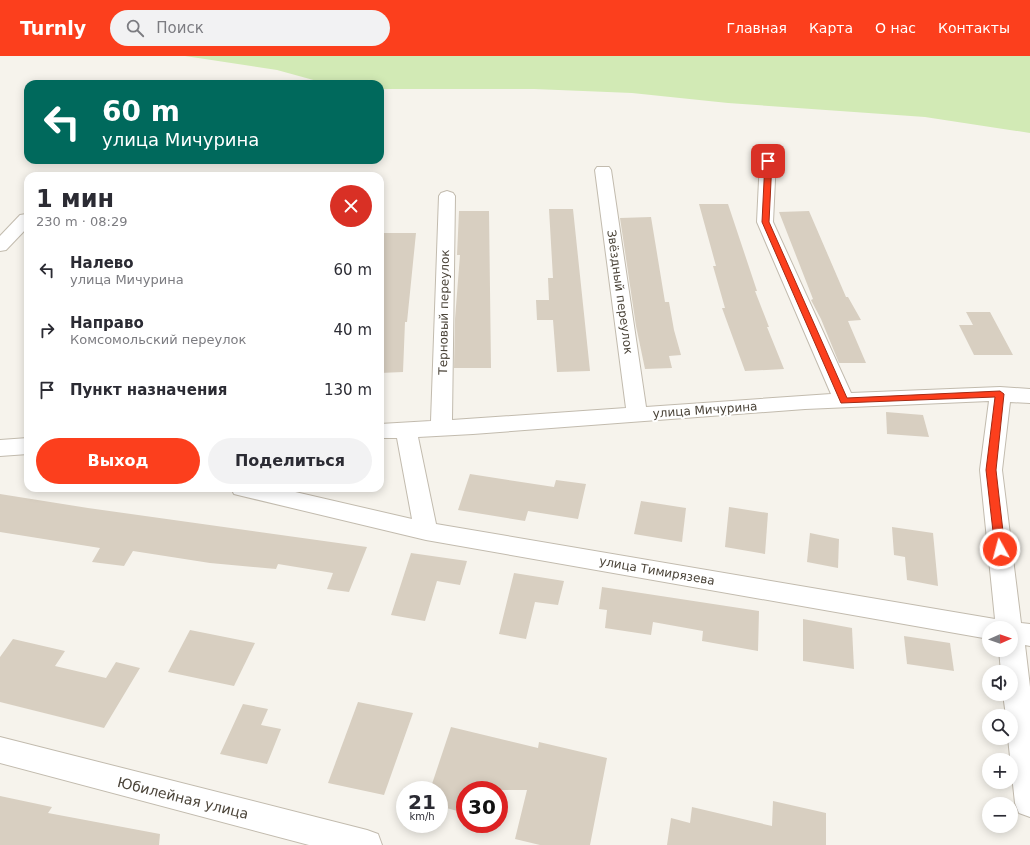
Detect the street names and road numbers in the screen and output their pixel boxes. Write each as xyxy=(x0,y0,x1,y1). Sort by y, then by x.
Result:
street label: Звёздный переулок xyxy=(604,229,636,355)
street label: Терновый переулок xyxy=(436,249,452,376)
street label: улица Мичурина xyxy=(652,399,758,421)
street label: улица Тимирязева xyxy=(598,554,716,588)
street label: Юбилейная улица xyxy=(116,774,250,822)

